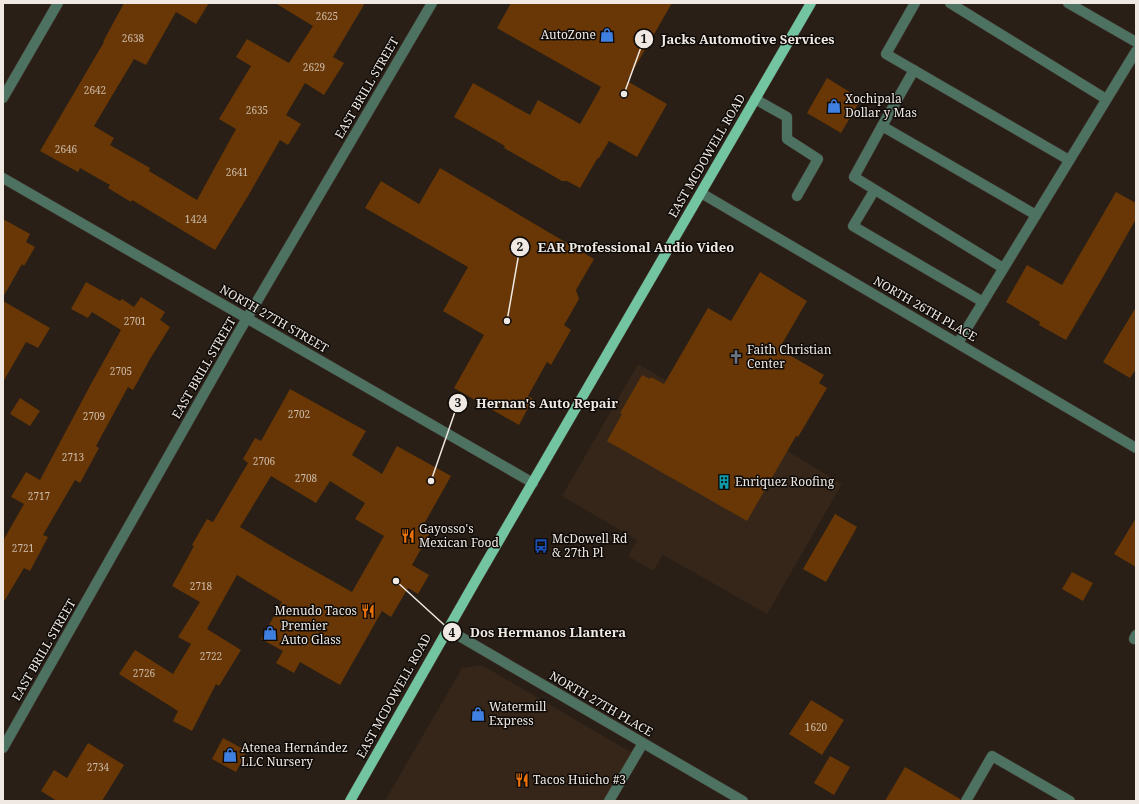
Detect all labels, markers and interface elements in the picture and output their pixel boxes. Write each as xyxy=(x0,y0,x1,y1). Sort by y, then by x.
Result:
house number: 2625 xyxy=(316,9,338,23)
place label: AutoZone xyxy=(541,26,596,43)
callout: Jacks Automotive Services xyxy=(634,26,843,51)
shop icon: AutoZone xyxy=(599,27,615,43)
text: 1 xyxy=(641,30,648,47)
text: Jacks Automotive Services xyxy=(660,30,835,48)
house number: 2638 xyxy=(122,31,145,45)
street label: EAST BRILL STREET xyxy=(331,33,403,142)
house number: 2629 xyxy=(303,60,325,74)
house number: 2642 xyxy=(84,83,106,97)
place label: Xochipala Dollar y Mas xyxy=(845,90,917,121)
street label: EAST MCDOWELL ROAD xyxy=(664,91,749,221)
shop icon: Xochipala Dollar y Mas xyxy=(826,98,842,114)
house number: 2635 xyxy=(246,103,268,117)
house number: 2646 xyxy=(55,142,78,156)
house number: 2641 xyxy=(226,165,248,179)
house number: 1424 xyxy=(185,212,208,226)
callout: EAR Professional Audio Video xyxy=(510,235,742,260)
text: 2 xyxy=(517,238,524,255)
text: EAR Professional Audio Video xyxy=(538,238,734,256)
street label: NORTH 26TH PLACE xyxy=(870,272,980,345)
street label: NORTH 27TH STREET xyxy=(217,280,332,357)
street label: EAST BRILL STREET xyxy=(168,313,240,422)
house number: 2701 xyxy=(124,314,146,328)
place label: Faith Christian Center xyxy=(747,341,832,372)
church icon: Faith Christian Center xyxy=(728,349,744,365)
house number: 2705 xyxy=(110,364,132,378)
callout: Hernan's Auto Repair xyxy=(448,391,626,416)
text: 3 xyxy=(455,394,462,411)
text: Hernan's Auto Repair xyxy=(476,394,618,412)
house number: 2702 xyxy=(288,407,310,421)
house number: 2709 xyxy=(83,409,105,423)
house number: 2713 xyxy=(62,450,85,464)
house number: 2706 xyxy=(253,454,276,468)
house number: 2708 xyxy=(295,471,318,485)
place label: Enriquez Roofing xyxy=(735,473,835,490)
building icon: Enriquez Roofing xyxy=(716,474,732,490)
house number: 2717 xyxy=(28,489,51,503)
place label: Gayosso's Mexican Food xyxy=(419,520,499,551)
restaurant icon: Gayosso's Mexican Food xyxy=(400,528,416,544)
place label: McDowell Rd & 27th Pl xyxy=(552,530,628,561)
bus stop icon: McDowell Rd & 27th Pl xyxy=(533,538,549,554)
house number: 2721 xyxy=(12,541,34,555)
house number: 2718 xyxy=(190,579,213,593)
street label: EAST BRILL STREET xyxy=(8,595,80,704)
place label: Menudo Tacos xyxy=(275,602,357,619)
restaurant icon: Menudo Tacos xyxy=(360,603,376,619)
place label: Premier Auto Glass xyxy=(281,617,341,648)
callout: Dos Hermanos Llantera xyxy=(442,620,634,645)
text: Dos Hermanos Llantera xyxy=(470,623,626,641)
text: 4 xyxy=(449,624,456,641)
shop icon: Premier Auto Glass xyxy=(262,625,278,641)
street label: EAST MCDOWELL ROAD xyxy=(352,630,435,761)
house number: 2722 xyxy=(200,649,222,663)
house number: 2726 xyxy=(133,666,156,680)
street label: NORTH 27TH PLACE xyxy=(546,667,656,740)
place label: Watermill Express xyxy=(489,698,547,729)
shop icon: Watermill Express xyxy=(470,706,486,722)
house number: 1620 xyxy=(805,720,828,734)
place label: Atenea Hernández LLC Nursery xyxy=(241,739,348,770)
shop icon: Atenea Hernández LLC Nursery xyxy=(222,747,238,763)
house number: 2734 xyxy=(87,760,110,774)
place label: Tacos Huicho #3 xyxy=(533,771,626,788)
restaurant icon: Tacos Huicho #3 xyxy=(514,772,530,788)

